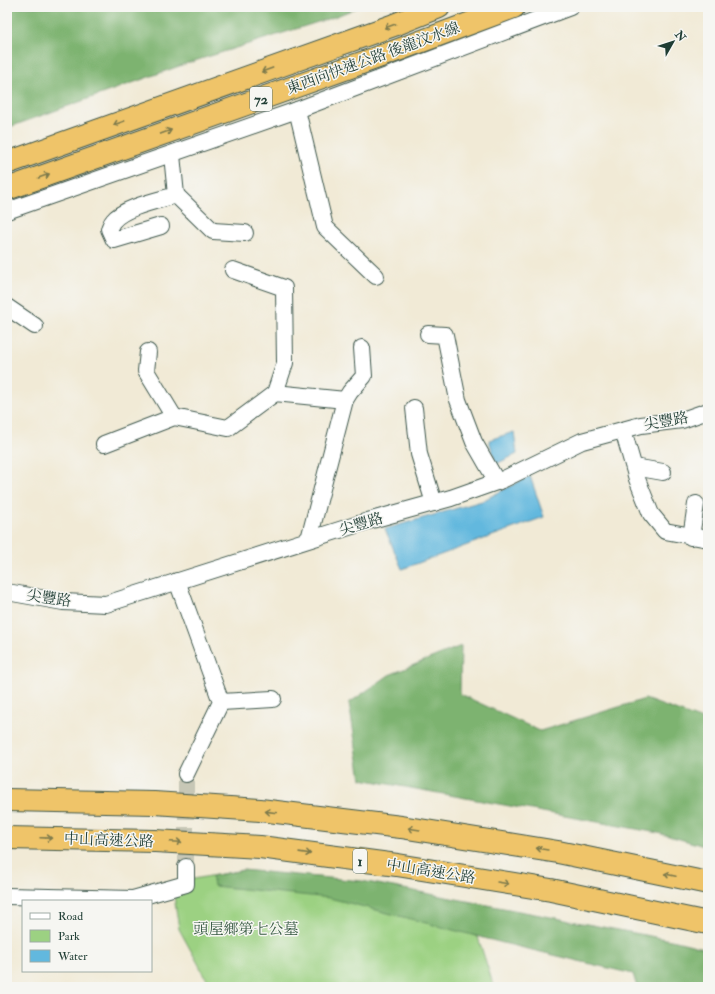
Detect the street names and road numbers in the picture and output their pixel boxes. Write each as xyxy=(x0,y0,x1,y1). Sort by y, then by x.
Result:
street label: 東西向快速公路 後龍汶水線 xyxy=(284,18,462,99)
road number: 72 xyxy=(250,87,272,111)
street label: 尖豐路 xyxy=(642,408,690,435)
street label: 尖豐路 xyxy=(337,509,385,540)
street label: 尖豐路 xyxy=(25,586,73,611)
street label: 中山高速公路 xyxy=(64,829,154,852)
road number: 1 xyxy=(353,849,367,873)
street label: 中山高速公路 xyxy=(385,855,477,888)

